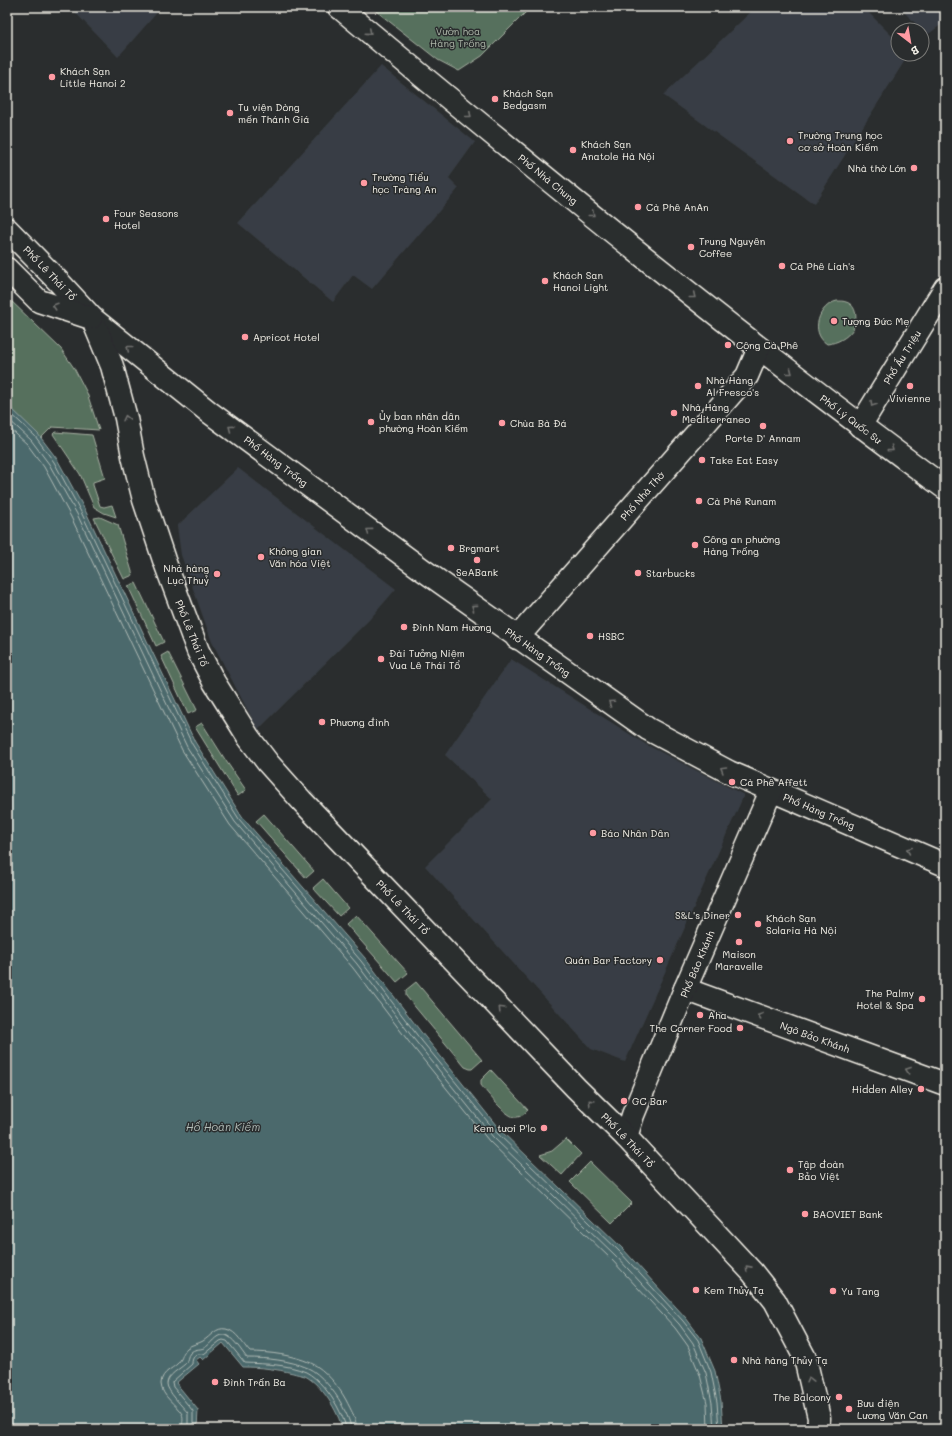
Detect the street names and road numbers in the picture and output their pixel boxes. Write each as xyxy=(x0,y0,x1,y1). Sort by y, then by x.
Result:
street label: Phố Nhà Chung xyxy=(515,151,581,208)
street label: Phố Lê Thái Tổ xyxy=(20,243,80,303)
street label: Phố Ấu Triệu xyxy=(880,327,924,387)
street label: Phố Lý Quốc Sư xyxy=(817,391,885,447)
street label: Phố Hàng Trống xyxy=(241,432,311,490)
street label: Phố Nhà Thờ xyxy=(617,468,668,523)
street label: Phố Lê Thái Tổ xyxy=(172,598,212,668)
street label: Phố Hàng Trống xyxy=(503,624,574,680)
street label: Phố Hàng Trống xyxy=(781,790,857,832)
street label: Phố Lê Thái Tổ xyxy=(373,877,433,937)
street label: Phố Báo Khánh xyxy=(677,928,718,1000)
street label: Ngõ Bảo Khánh xyxy=(778,1018,852,1056)
street label: Phố Lê Thái Tổ xyxy=(598,1110,658,1170)

